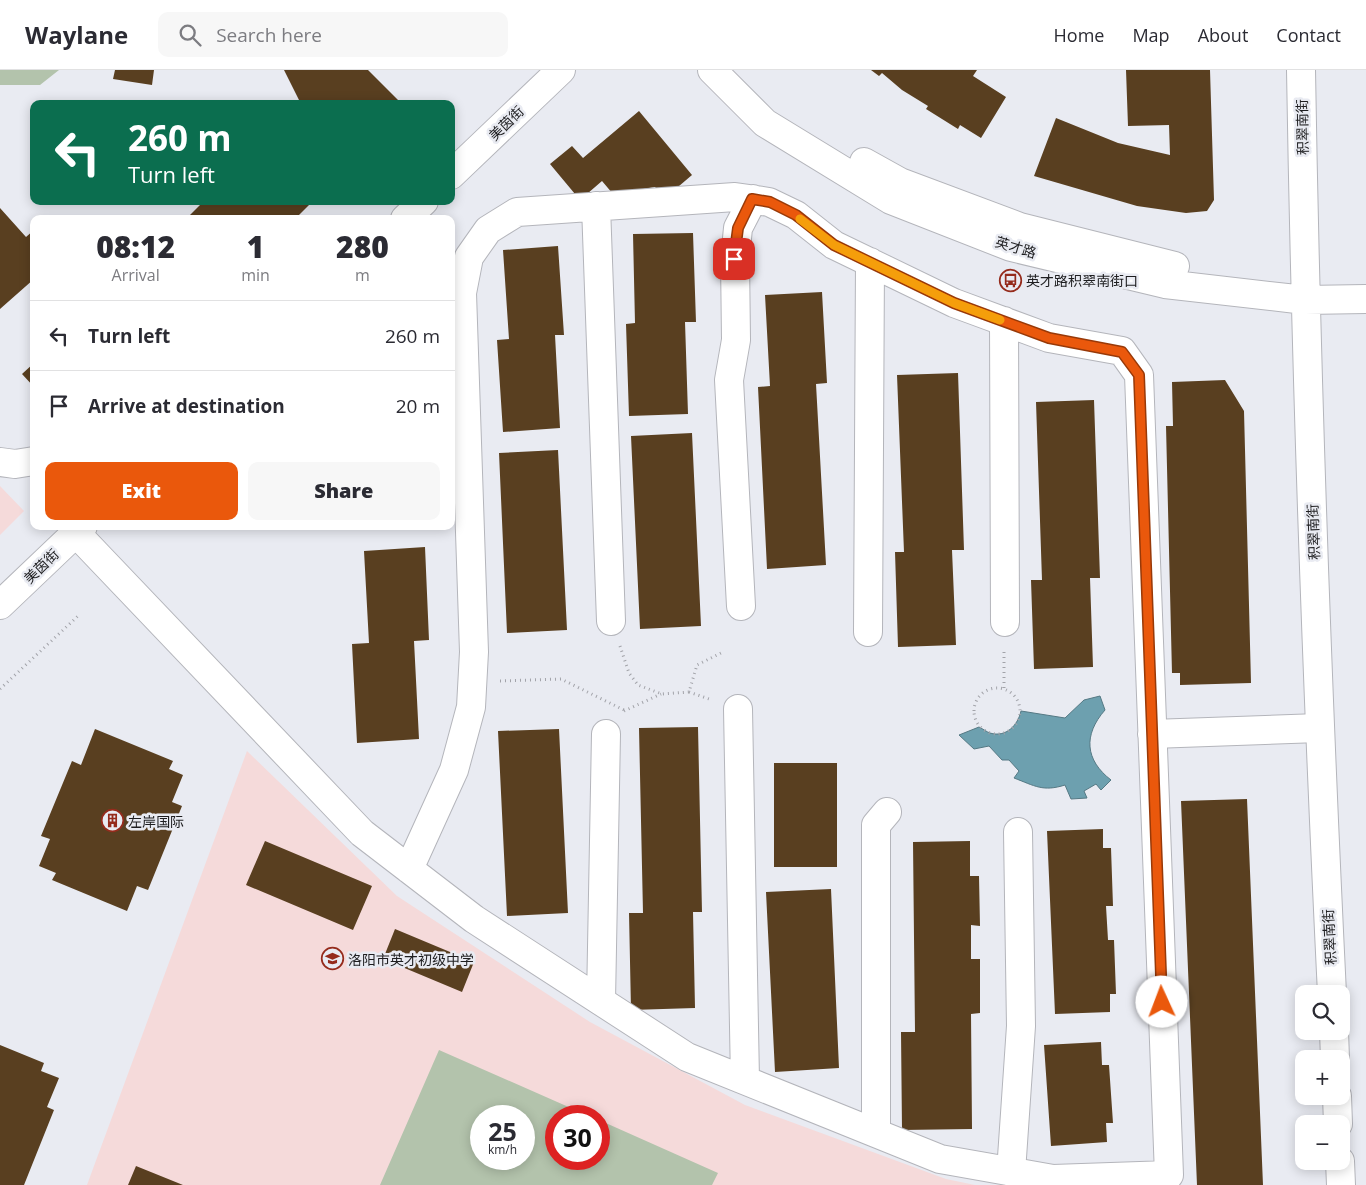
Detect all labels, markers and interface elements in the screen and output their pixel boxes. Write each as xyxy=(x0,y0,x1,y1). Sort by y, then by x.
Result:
search box xyxy=(158,12,508,57)
text: Waylane xyxy=(25,18,128,51)
icon: search xyxy=(176,21,204,49)
text: Search here xyxy=(216,22,322,48)
text: Home xyxy=(1054,23,1104,47)
text: Map xyxy=(1132,23,1170,47)
text: About xyxy=(1198,23,1248,47)
text: Contact xyxy=(1276,23,1341,47)
street label: 积翠南街 xyxy=(1292,99,1312,155)
street label: 美茵街 xyxy=(484,102,528,144)
text: 260 m xyxy=(128,114,232,161)
icon: left xyxy=(45,120,110,185)
text: Turn left xyxy=(128,159,215,189)
text: 08:12 xyxy=(96,226,175,267)
text: 1 xyxy=(247,226,264,267)
text: 280 xyxy=(336,226,389,267)
street label: 英才路 xyxy=(993,232,1039,262)
pin xyxy=(713,238,755,280)
icon: arrive xyxy=(720,245,748,273)
text: Arrival xyxy=(112,264,160,286)
text: min xyxy=(241,264,270,286)
text: m xyxy=(355,264,370,286)
bus stop icon: 英才路积翠南街口 xyxy=(998,268,1022,292)
place label: 英才路积翠南街口 xyxy=(1026,271,1138,290)
icon: left xyxy=(45,322,73,350)
text: Turn left xyxy=(88,323,170,349)
text: 260 m xyxy=(385,323,440,349)
icon: arrive xyxy=(45,392,73,420)
text: Arrive at destination xyxy=(88,393,285,419)
text: 20 m xyxy=(396,393,440,419)
button: Exit xyxy=(45,462,238,520)
button: Share xyxy=(248,462,440,520)
street label: 积翠南街 xyxy=(1303,504,1323,560)
street label: 美茵街 xyxy=(19,545,63,587)
building icon: 左岸国际 xyxy=(100,809,124,833)
place label: 左岸国际 xyxy=(128,812,184,831)
street label: 积翠南街 xyxy=(1318,909,1340,965)
school or university icon: 洛阳市英才初级中学 xyxy=(320,947,344,971)
place label: 洛阳市英才初级中学 xyxy=(348,950,474,969)
position arrow xyxy=(1135,975,1187,1027)
map controls xyxy=(1295,985,1350,1170)
button: search xyxy=(1295,985,1350,1040)
button: + xyxy=(1295,1050,1350,1105)
speed limit sign: 30 xyxy=(545,1105,610,1170)
text: 25 xyxy=(488,1114,517,1148)
button: − xyxy=(1295,1115,1350,1170)
text: km/h xyxy=(488,1141,517,1158)

